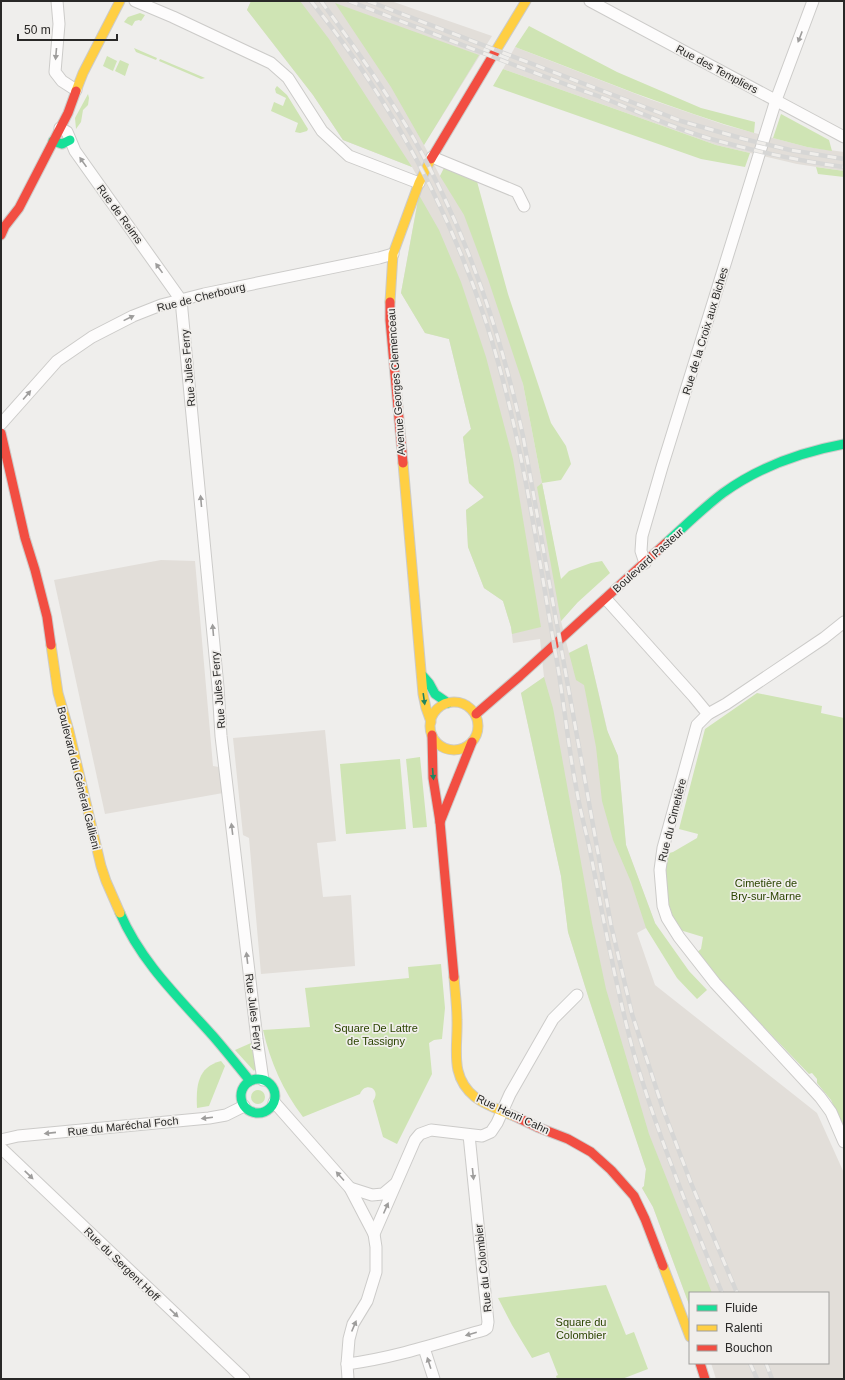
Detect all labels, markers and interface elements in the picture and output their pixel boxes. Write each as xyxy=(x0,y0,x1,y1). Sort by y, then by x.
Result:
scale bar xyxy=(18,16,117,42)
text: 50 m xyxy=(24,23,51,37)
one-way arrow xyxy=(796,32,802,44)
street label: Rue des Templiers xyxy=(674,42,760,96)
one-way arrow xyxy=(53,48,60,60)
one-way arrow xyxy=(79,157,87,167)
street label: Rue de Reims xyxy=(95,182,146,246)
one-way arrow xyxy=(155,262,163,273)
street label: Rue de la Croix aux Biches xyxy=(680,265,730,396)
street label: Rue de Cherbourg xyxy=(156,280,246,314)
street label: Avenue Georges Clemenceau xyxy=(385,308,407,456)
one-way arrow xyxy=(124,315,135,321)
street label: Rue Jules Ferry xyxy=(179,328,197,407)
one-way arrow xyxy=(22,390,31,400)
one-way arrow xyxy=(197,495,204,507)
street label: Boulevard Pasteur xyxy=(610,525,686,595)
one-way arrow xyxy=(209,624,216,636)
street label: Rue Jules Ferry xyxy=(209,650,227,729)
one-way arrow xyxy=(421,693,427,705)
street label: Boulevard du Général Gallieni xyxy=(55,705,103,851)
one-way arrow xyxy=(430,768,437,780)
street label: Rue du Cimetière xyxy=(656,777,688,863)
one-way arrow xyxy=(229,823,235,835)
park label: Cimetière de Bry-sur-Marne xyxy=(731,877,801,902)
one-way arrow xyxy=(244,952,250,964)
street label: Rue Jules Ferry xyxy=(243,973,265,1052)
park label: Square De Lattre de Tassigny xyxy=(334,1022,418,1047)
street label: Rue Henri Cahn xyxy=(475,1092,551,1136)
street label: Rue du Maréchal Foch xyxy=(67,1114,179,1138)
one-way arrow xyxy=(201,1115,213,1121)
one-way arrow xyxy=(44,1130,56,1136)
one-way arrow xyxy=(470,1168,477,1180)
one-way arrow xyxy=(24,1170,34,1180)
one-way arrow xyxy=(335,1171,345,1181)
one-way arrow xyxy=(383,1202,389,1213)
street label: Rue du Colombier xyxy=(472,1223,494,1313)
street label: Rue du Sergent Hoff xyxy=(82,1225,163,1304)
legend xyxy=(689,1292,829,1364)
text: Fluide xyxy=(725,1301,758,1315)
one-way arrow xyxy=(169,1308,179,1318)
park label: Square du Colombier xyxy=(556,1316,606,1341)
one-way arrow xyxy=(351,1320,357,1332)
text: Ralenti xyxy=(725,1321,762,1335)
one-way arrow xyxy=(465,1331,477,1337)
text: Bouchon xyxy=(725,1341,772,1355)
one-way arrow xyxy=(426,1357,432,1369)

